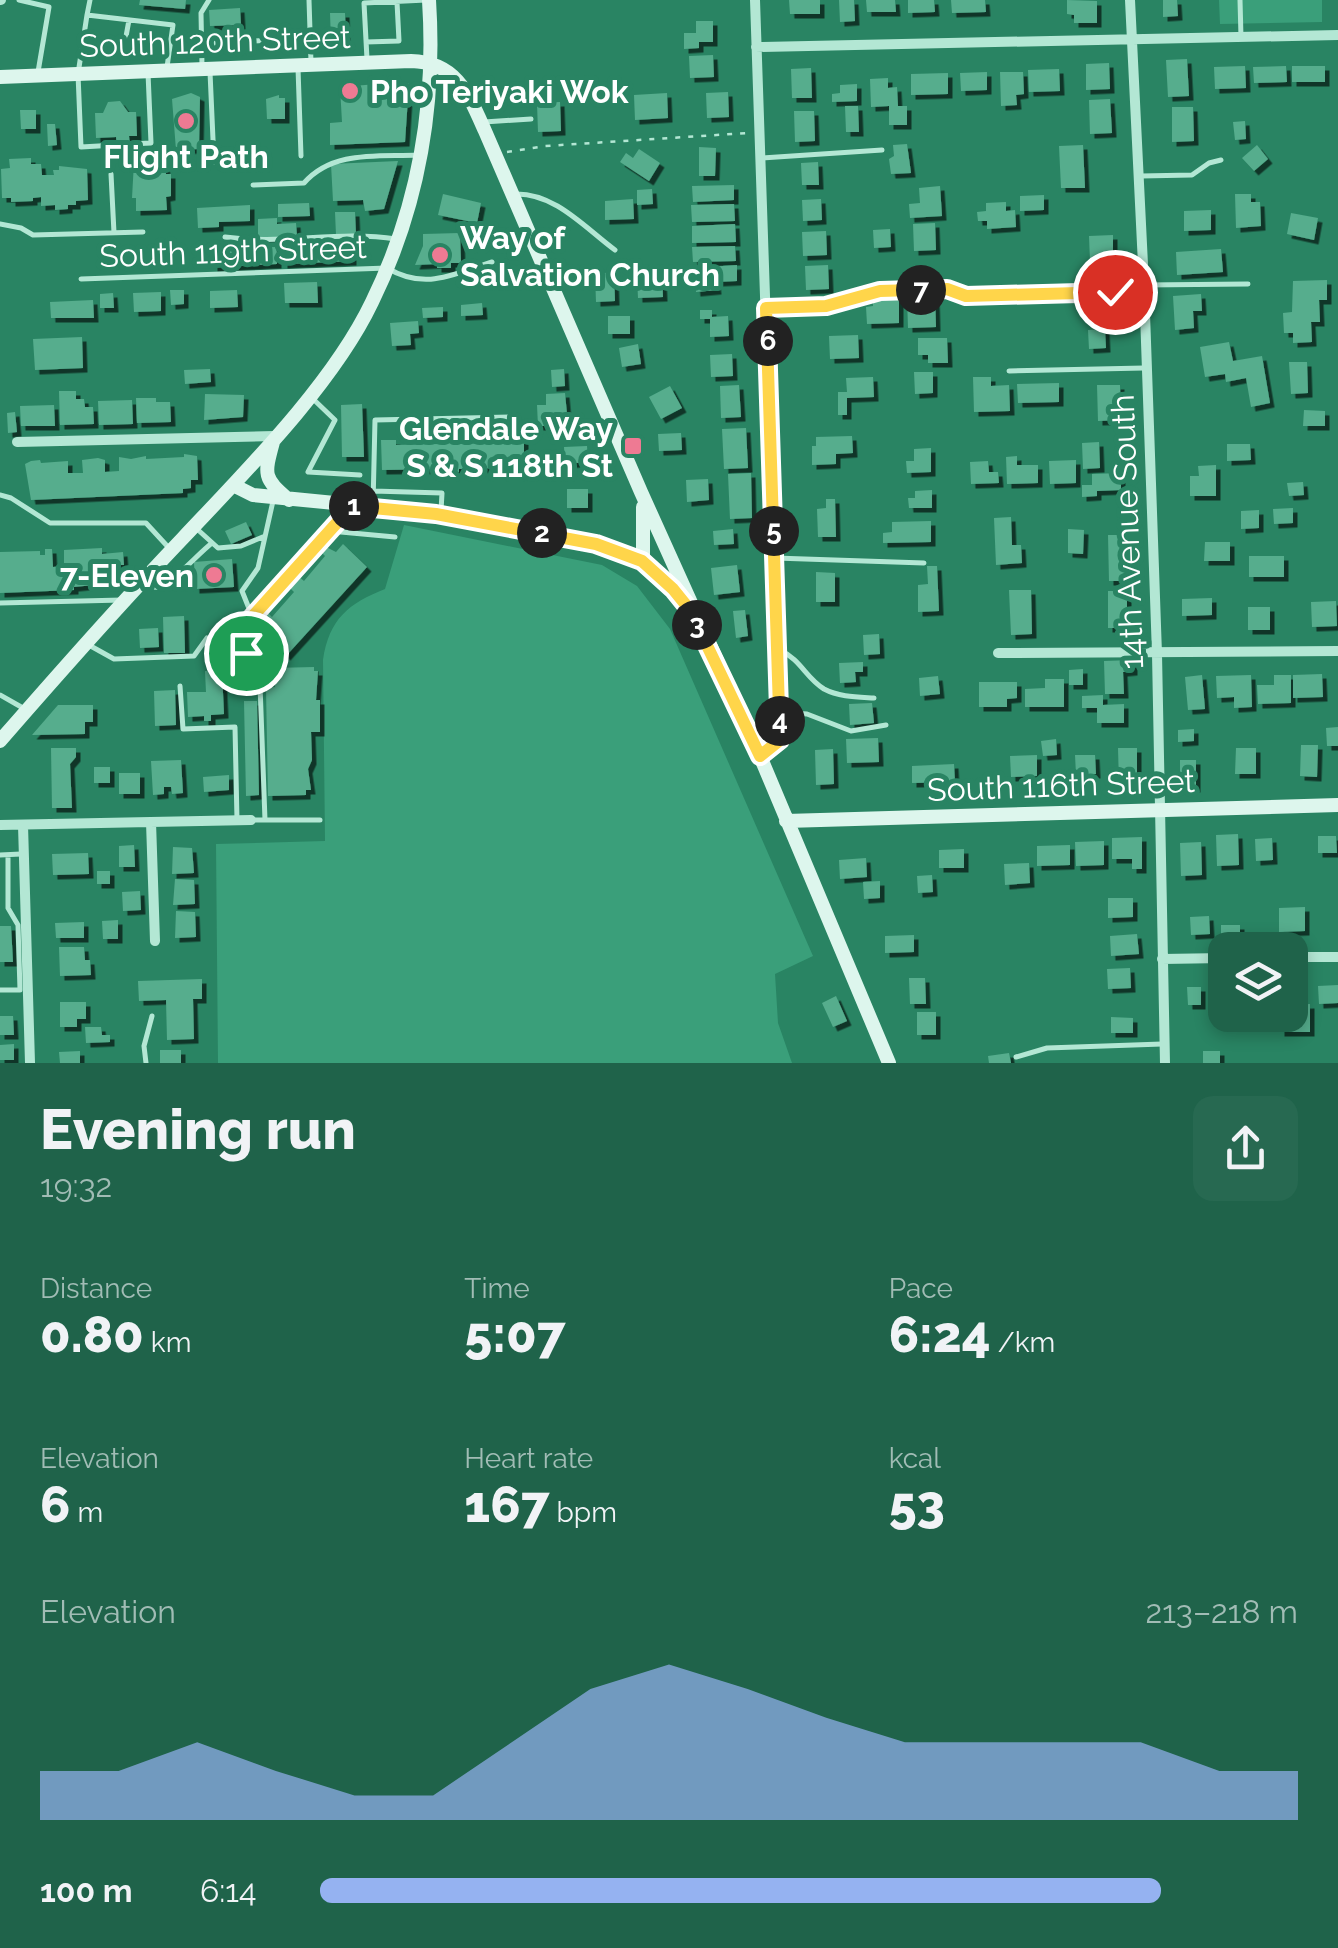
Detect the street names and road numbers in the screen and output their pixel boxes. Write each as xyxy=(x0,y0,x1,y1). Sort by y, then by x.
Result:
street label: South 120th Street xyxy=(79,18,351,64)
street label: South 119th Street xyxy=(99,228,368,274)
street label: 14th Avenue South xyxy=(1104,394,1150,670)
street label: South 116th Street xyxy=(926,762,1196,808)

